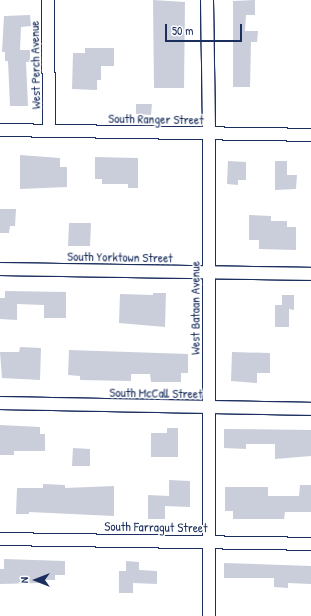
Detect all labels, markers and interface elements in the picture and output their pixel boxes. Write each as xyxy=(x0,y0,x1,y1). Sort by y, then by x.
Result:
scale bar xyxy=(167,16,244,42)
street label: West Perch Avenue xyxy=(26,21,44,109)
text: 50 m xyxy=(172,22,193,39)
street label: South Ranger Street xyxy=(108,110,204,128)
street label: South Yorktown Street xyxy=(67,248,173,266)
street label: West Bataan Avenue xyxy=(187,261,203,355)
street label: South McCall Street xyxy=(109,384,203,402)
street label: South Farragut Street xyxy=(104,518,208,536)
north arrow xyxy=(16,560,56,600)
text: N xyxy=(17,577,31,583)

